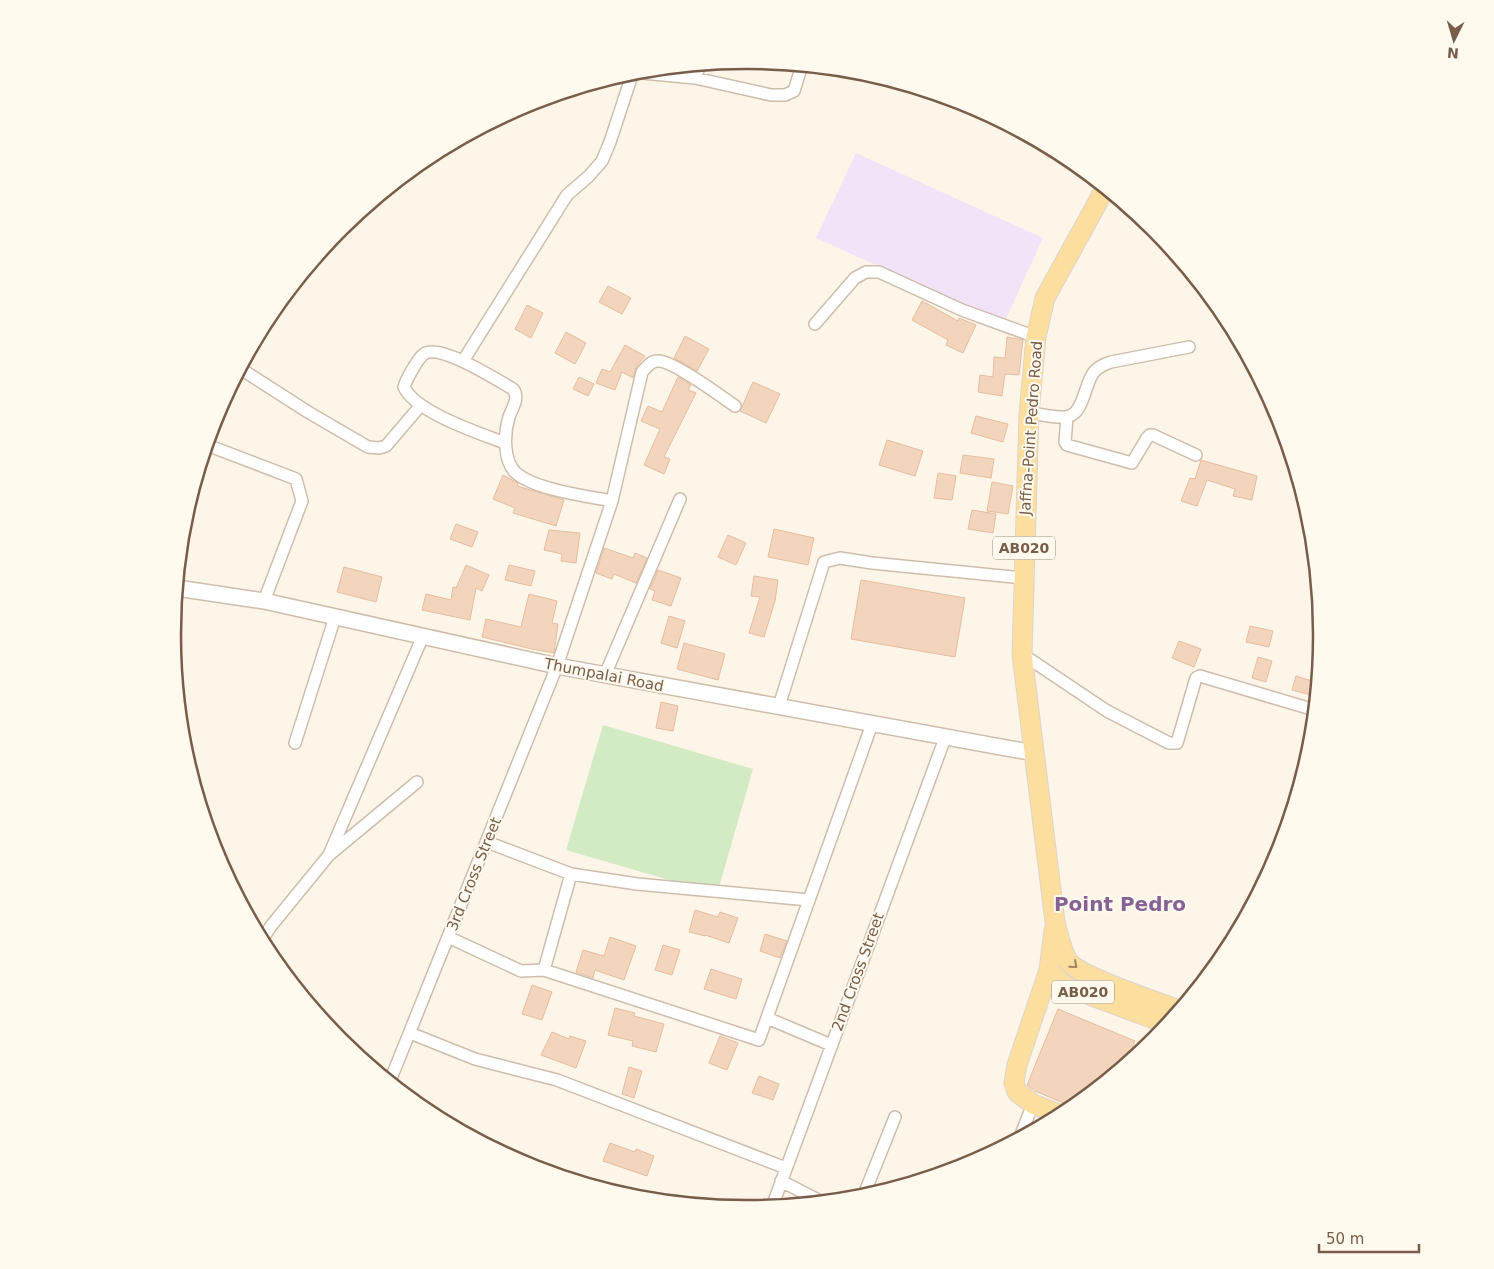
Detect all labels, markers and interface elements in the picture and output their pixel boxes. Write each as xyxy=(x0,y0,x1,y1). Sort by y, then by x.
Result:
north arrow xyxy=(1429,15,1479,65)
text: N xyxy=(1446,44,1459,61)
street label: Jaffna-Point Pedro Road xyxy=(1016,340,1046,517)
road number: AB020 xyxy=(993,536,1055,560)
street label: Thumpalai Road xyxy=(542,654,665,695)
street label: 3rd Cross Street xyxy=(443,814,505,934)
district label: Point Pedro xyxy=(1054,892,1186,916)
street label: 2nd Cross Street xyxy=(828,910,888,1034)
one-way arrow xyxy=(1069,959,1078,968)
road number: AB020 xyxy=(1052,980,1114,1004)
scale bar xyxy=(1319,1222,1419,1254)
text: 50 m xyxy=(1326,1230,1364,1248)

